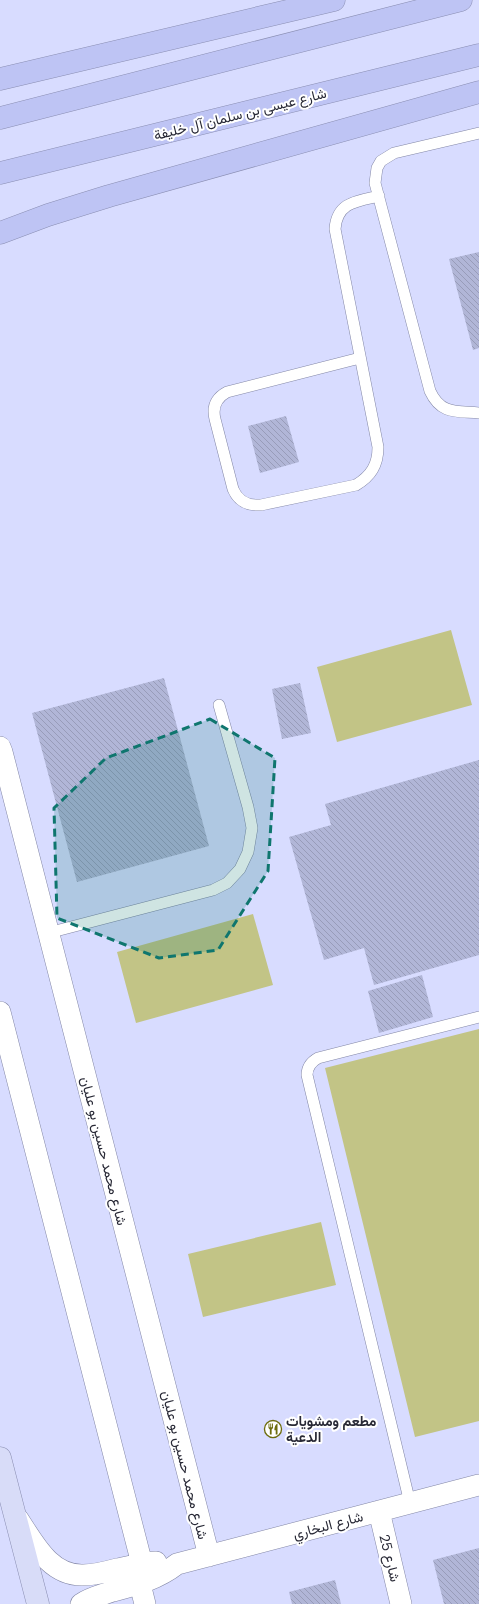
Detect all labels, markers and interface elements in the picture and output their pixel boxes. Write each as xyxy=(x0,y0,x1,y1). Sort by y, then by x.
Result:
street label: شارع عيسى بن سلمان آل خليفة xyxy=(152,84,329,146)
street label: شارع محمد حسين بو عليان xyxy=(75,1075,131,1228)
street label: شارع محمد حسين بو عليان xyxy=(156,1389,212,1542)
place label: مطعم ومشويات الدعية xyxy=(286,1412,377,1446)
restaurant icon: مطعم ومشويات الدعية xyxy=(263,1419,283,1439)
street label: شارع البخاري xyxy=(291,1507,366,1546)
street label: شارع 25 xyxy=(373,1532,405,1584)

